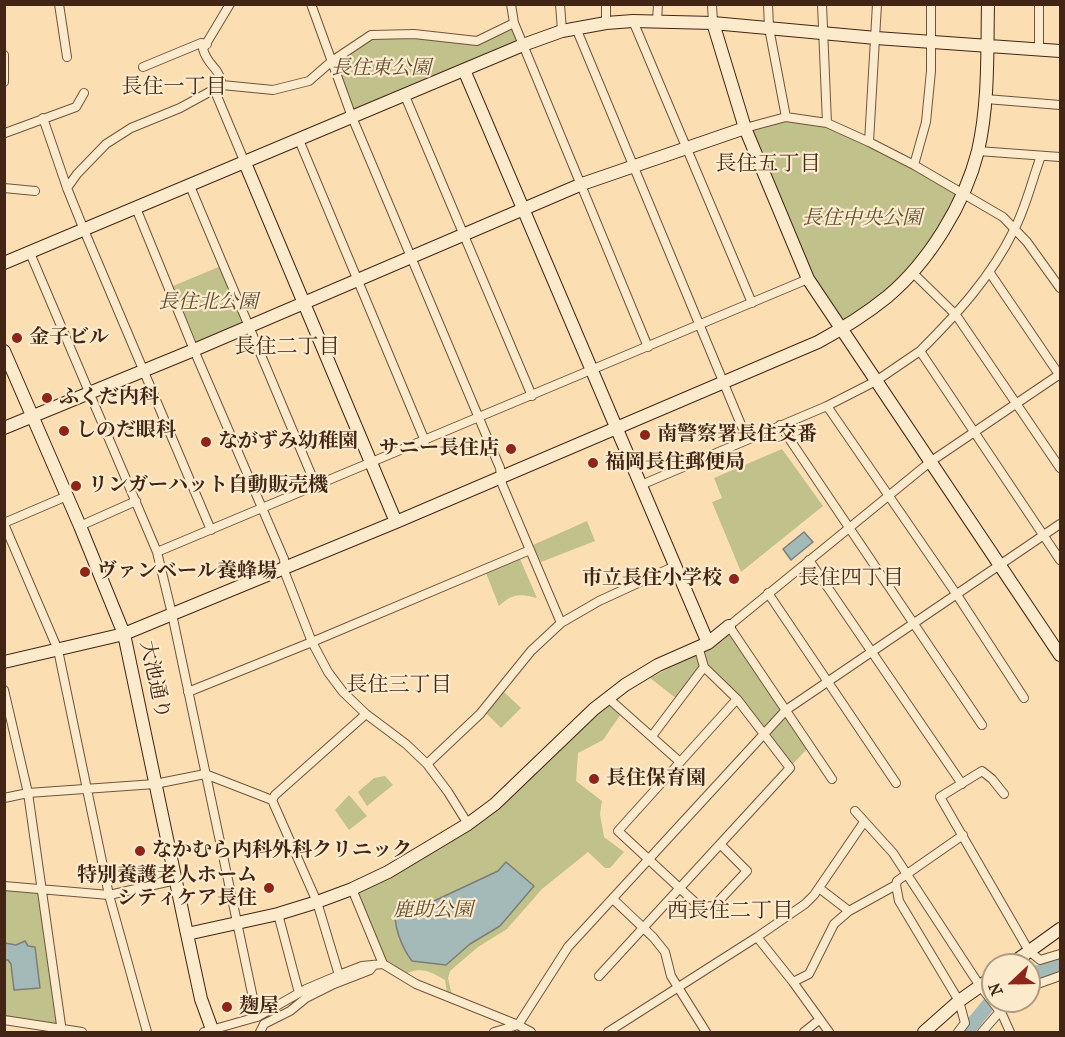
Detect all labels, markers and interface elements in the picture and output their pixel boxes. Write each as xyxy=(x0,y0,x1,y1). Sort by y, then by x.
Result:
park label: 長住東公園 xyxy=(331,57,431,81)
district label: 長住一丁目 xyxy=(122,75,226,101)
district label: 長住五丁目 xyxy=(716,152,820,178)
park label: 長住中央公園 xyxy=(802,207,922,231)
park label: 長住北公園 xyxy=(158,291,258,315)
place label: 金子ビル xyxy=(29,326,109,350)
marker: 金子ビル xyxy=(10,331,24,345)
district label: 長住二丁目 xyxy=(235,335,339,361)
place label: ふくだ内科 xyxy=(59,386,159,410)
marker: ふくだ内科 xyxy=(40,391,54,405)
place label: しのだ眼科 xyxy=(76,419,176,443)
place label: 南警察署長住交番 xyxy=(657,423,817,447)
marker: しのだ眼科 xyxy=(57,424,71,438)
marker: 南警察署長住交番 xyxy=(638,428,652,442)
place label: ながずみ幼稚園 xyxy=(218,430,358,454)
marker: ながずみ幼稚園 xyxy=(199,435,213,449)
place label: サニー長住店 xyxy=(379,437,499,461)
marker: サニー長住店 xyxy=(504,442,518,456)
place label: 福岡長住郵便局 xyxy=(605,451,745,475)
marker: 福岡長住郵便局 xyxy=(586,456,600,470)
place label: リンガーハット自動販売機 xyxy=(88,474,328,498)
marker: リンガーハット自動販売機 xyxy=(69,479,83,493)
place label: ヴァンベール養蜂場 xyxy=(97,560,277,584)
marker: ヴァンベール養蜂場 xyxy=(78,565,92,579)
district label: 長住四丁目 xyxy=(799,566,903,592)
place label: 市立長住小学校 xyxy=(582,567,722,591)
marker: 市立長住小学校 xyxy=(727,572,741,586)
street label: 大池通り xyxy=(134,638,174,722)
district label: 長住三丁目 xyxy=(347,673,451,699)
place label: 長住保育園 xyxy=(606,767,706,791)
marker: 長住保育園 xyxy=(587,772,601,786)
place label: なかむら内科外科クリニック xyxy=(152,839,412,863)
marker: なかむら内科外科クリニック xyxy=(133,844,147,858)
place label: 特別養護老人ホーム シティケア長住 xyxy=(77,864,257,911)
marker: 特別養護老人ホーム シティケア長住 xyxy=(262,881,276,895)
park label: 鹿助公園 xyxy=(393,899,473,923)
district label: 西長住二丁目 xyxy=(667,899,793,925)
north arrow xyxy=(981,953,1041,1013)
text: N xyxy=(985,980,1007,998)
place label: 麹屋 xyxy=(239,995,279,1019)
marker: 麹屋 xyxy=(220,1000,234,1014)

